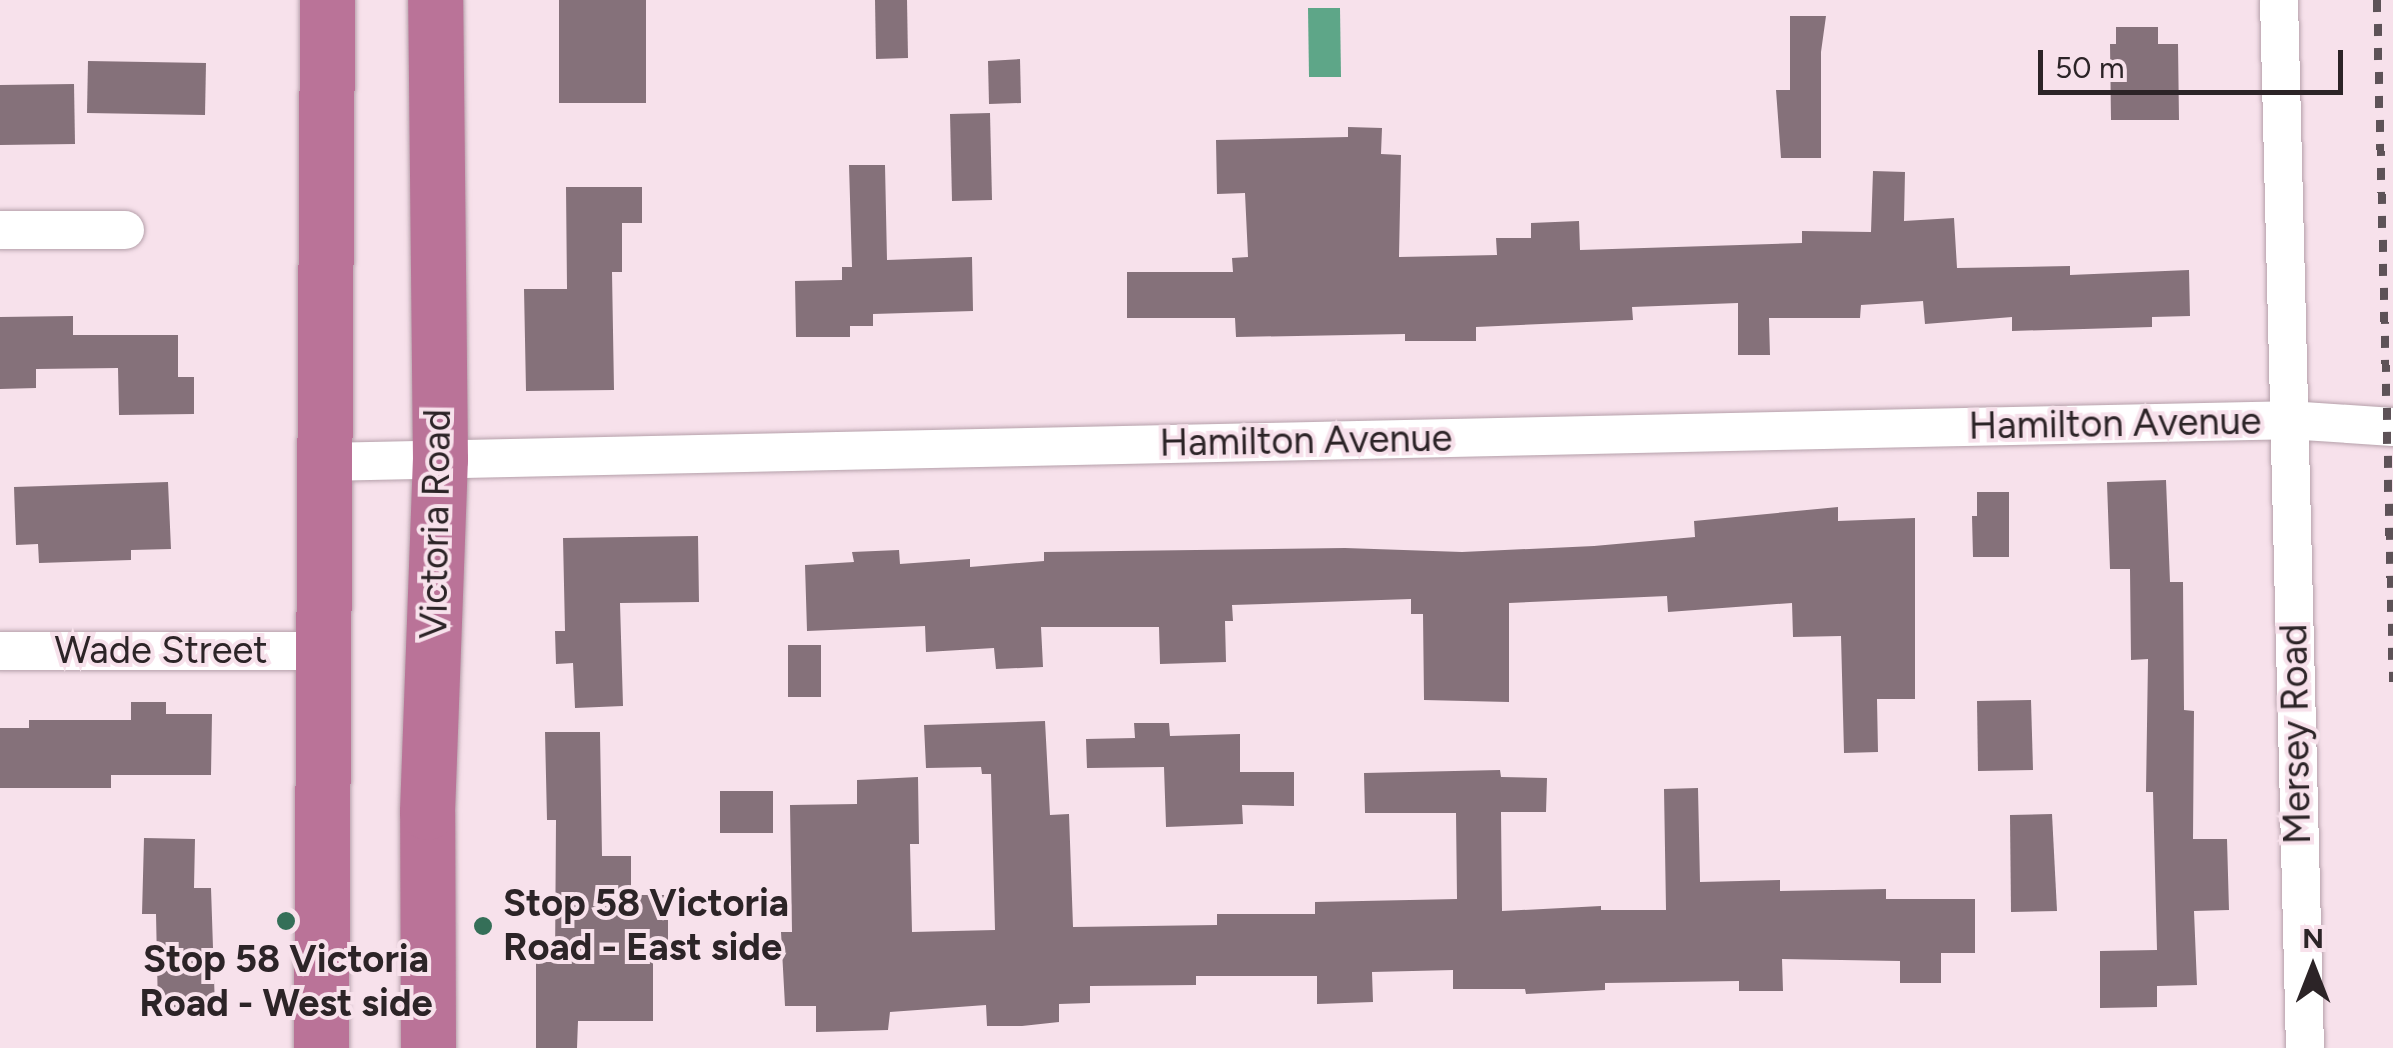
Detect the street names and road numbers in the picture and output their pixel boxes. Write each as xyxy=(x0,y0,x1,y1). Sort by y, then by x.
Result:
street label: Hamilton Avenue xyxy=(1968,399,2262,449)
street label: Victoria Road xyxy=(411,409,461,639)
street label: Hamilton Avenue xyxy=(1159,416,1453,466)
street label: Mersey Road xyxy=(2271,623,2321,845)
street label: Wade Street xyxy=(54,628,268,674)

